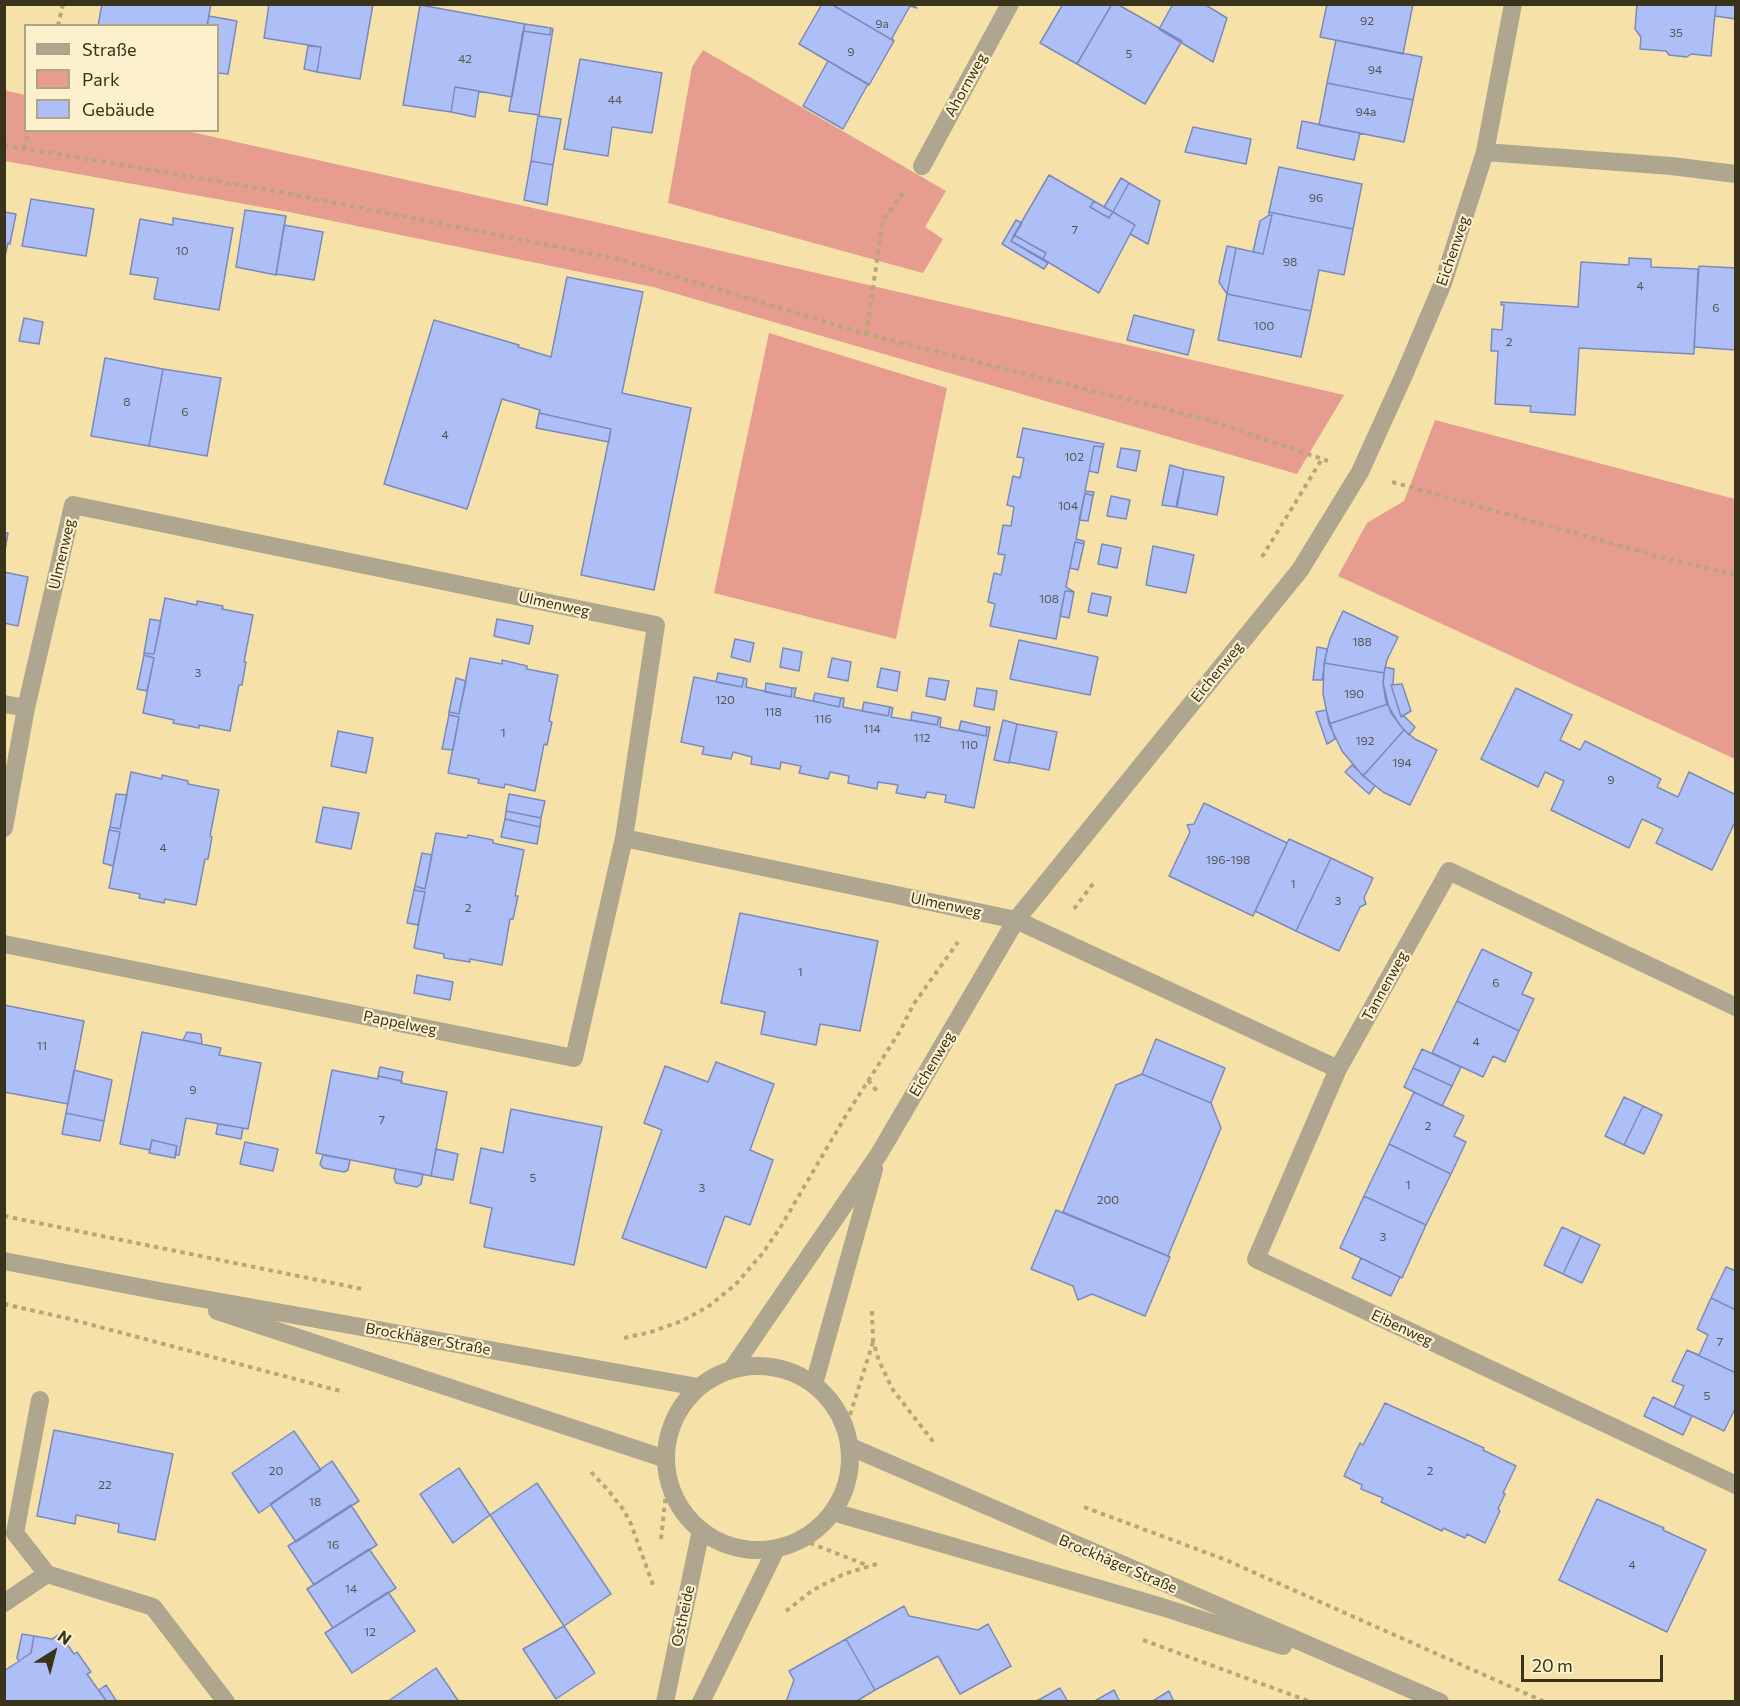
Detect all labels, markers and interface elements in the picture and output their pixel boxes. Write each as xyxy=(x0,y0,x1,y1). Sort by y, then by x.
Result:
house number: 92 xyxy=(1360,14,1374,28)
house number: 9a xyxy=(875,17,889,31)
legend xyxy=(24,24,219,132)
house number: 35 xyxy=(1669,26,1683,40)
text: Straße xyxy=(82,38,137,60)
house number: 9 xyxy=(847,45,855,59)
house number: 5 xyxy=(1126,47,1132,61)
street label: Ahornweg xyxy=(941,50,991,120)
house number: 42 xyxy=(458,52,472,66)
house number: 94 xyxy=(1368,63,1382,77)
text: Park xyxy=(82,68,120,90)
house number: 44 xyxy=(608,93,622,107)
text: Gebäude xyxy=(82,98,155,120)
house number: 94a xyxy=(1356,105,1376,119)
house number: 96 xyxy=(1309,191,1323,205)
street label: Eichenweg xyxy=(1433,214,1473,288)
house number: 7 xyxy=(1072,223,1078,237)
house number: 10 xyxy=(176,244,188,258)
house number: 98 xyxy=(1283,255,1297,269)
house number: 4 xyxy=(1636,279,1644,293)
house number: 6 xyxy=(1712,301,1720,315)
house number: 100 xyxy=(1254,319,1274,333)
house number: 2 xyxy=(1506,335,1512,349)
house number: 8 xyxy=(123,395,131,409)
house number: 6 xyxy=(181,405,189,419)
house number: 4 xyxy=(441,428,449,442)
house number: 102 xyxy=(1064,450,1084,464)
house number: 104 xyxy=(1058,499,1078,513)
street label: Ulmenweg xyxy=(45,517,79,591)
street label: Ulmenweg xyxy=(517,588,591,620)
house number: 108 xyxy=(1039,592,1059,606)
house number: 188 xyxy=(1352,635,1372,649)
street label: Eichenweg xyxy=(1187,638,1247,706)
house number: 3 xyxy=(195,666,201,680)
house number: 190 xyxy=(1344,687,1364,701)
house number: 120 xyxy=(715,693,735,707)
house number: 118 xyxy=(764,705,782,719)
house number: 116 xyxy=(814,712,832,726)
house number: 114 xyxy=(863,722,881,736)
house number: 1 xyxy=(500,726,506,740)
house number: 112 xyxy=(914,731,930,745)
house number: 192 xyxy=(1355,734,1375,748)
house number: 110 xyxy=(960,738,978,752)
house number: 194 xyxy=(1392,756,1412,770)
house number: 9 xyxy=(1607,773,1615,787)
house number: 4 xyxy=(159,841,167,855)
house number: 196-198 xyxy=(1206,853,1250,867)
house number: 1 xyxy=(1290,877,1296,891)
street label: Ulmenweg xyxy=(909,889,983,921)
house number: 3 xyxy=(1335,894,1341,908)
house number: 2 xyxy=(465,901,471,915)
street label: Tannenweg xyxy=(1358,948,1412,1024)
house number: 1 xyxy=(797,965,803,979)
house number: 6 xyxy=(1492,976,1500,990)
street label: Pappelweg xyxy=(362,1007,438,1039)
street label: Eichenweg xyxy=(906,1028,958,1100)
house number: 4 xyxy=(1472,1035,1480,1049)
house number: 11 xyxy=(37,1039,47,1053)
house number: 9 xyxy=(189,1083,197,1097)
house number: 7 xyxy=(379,1113,385,1127)
house number: 2 xyxy=(1425,1119,1431,1133)
house number: 5 xyxy=(530,1171,536,1185)
house number: 1 xyxy=(1405,1178,1411,1192)
house number: 3 xyxy=(699,1181,705,1195)
house number: 200 xyxy=(1097,1193,1119,1207)
house number: 3 xyxy=(1380,1230,1386,1244)
street label: Eibenweg xyxy=(1368,1306,1436,1350)
street label: Brockhäger Straße xyxy=(364,1319,492,1359)
house number: 7 xyxy=(1717,1335,1723,1349)
house number: 5 xyxy=(1704,1389,1710,1403)
house number: 20 xyxy=(269,1464,283,1478)
house number: 2 xyxy=(1427,1464,1433,1478)
house number: 22 xyxy=(98,1478,112,1492)
house number: 18 xyxy=(309,1495,321,1509)
street label: Brockhäger Straße xyxy=(1056,1531,1180,1597)
house number: 16 xyxy=(327,1538,339,1552)
house number: 4 xyxy=(1628,1558,1636,1572)
house number: 14 xyxy=(345,1582,357,1596)
street label: Ostheide xyxy=(668,1584,698,1648)
north arrow xyxy=(24,1622,84,1682)
house number: 12 xyxy=(364,1625,376,1639)
text: N xyxy=(54,1626,75,1648)
scale bar xyxy=(1524,1643,1666,1681)
text: 20 m xyxy=(1532,1654,1573,1676)

